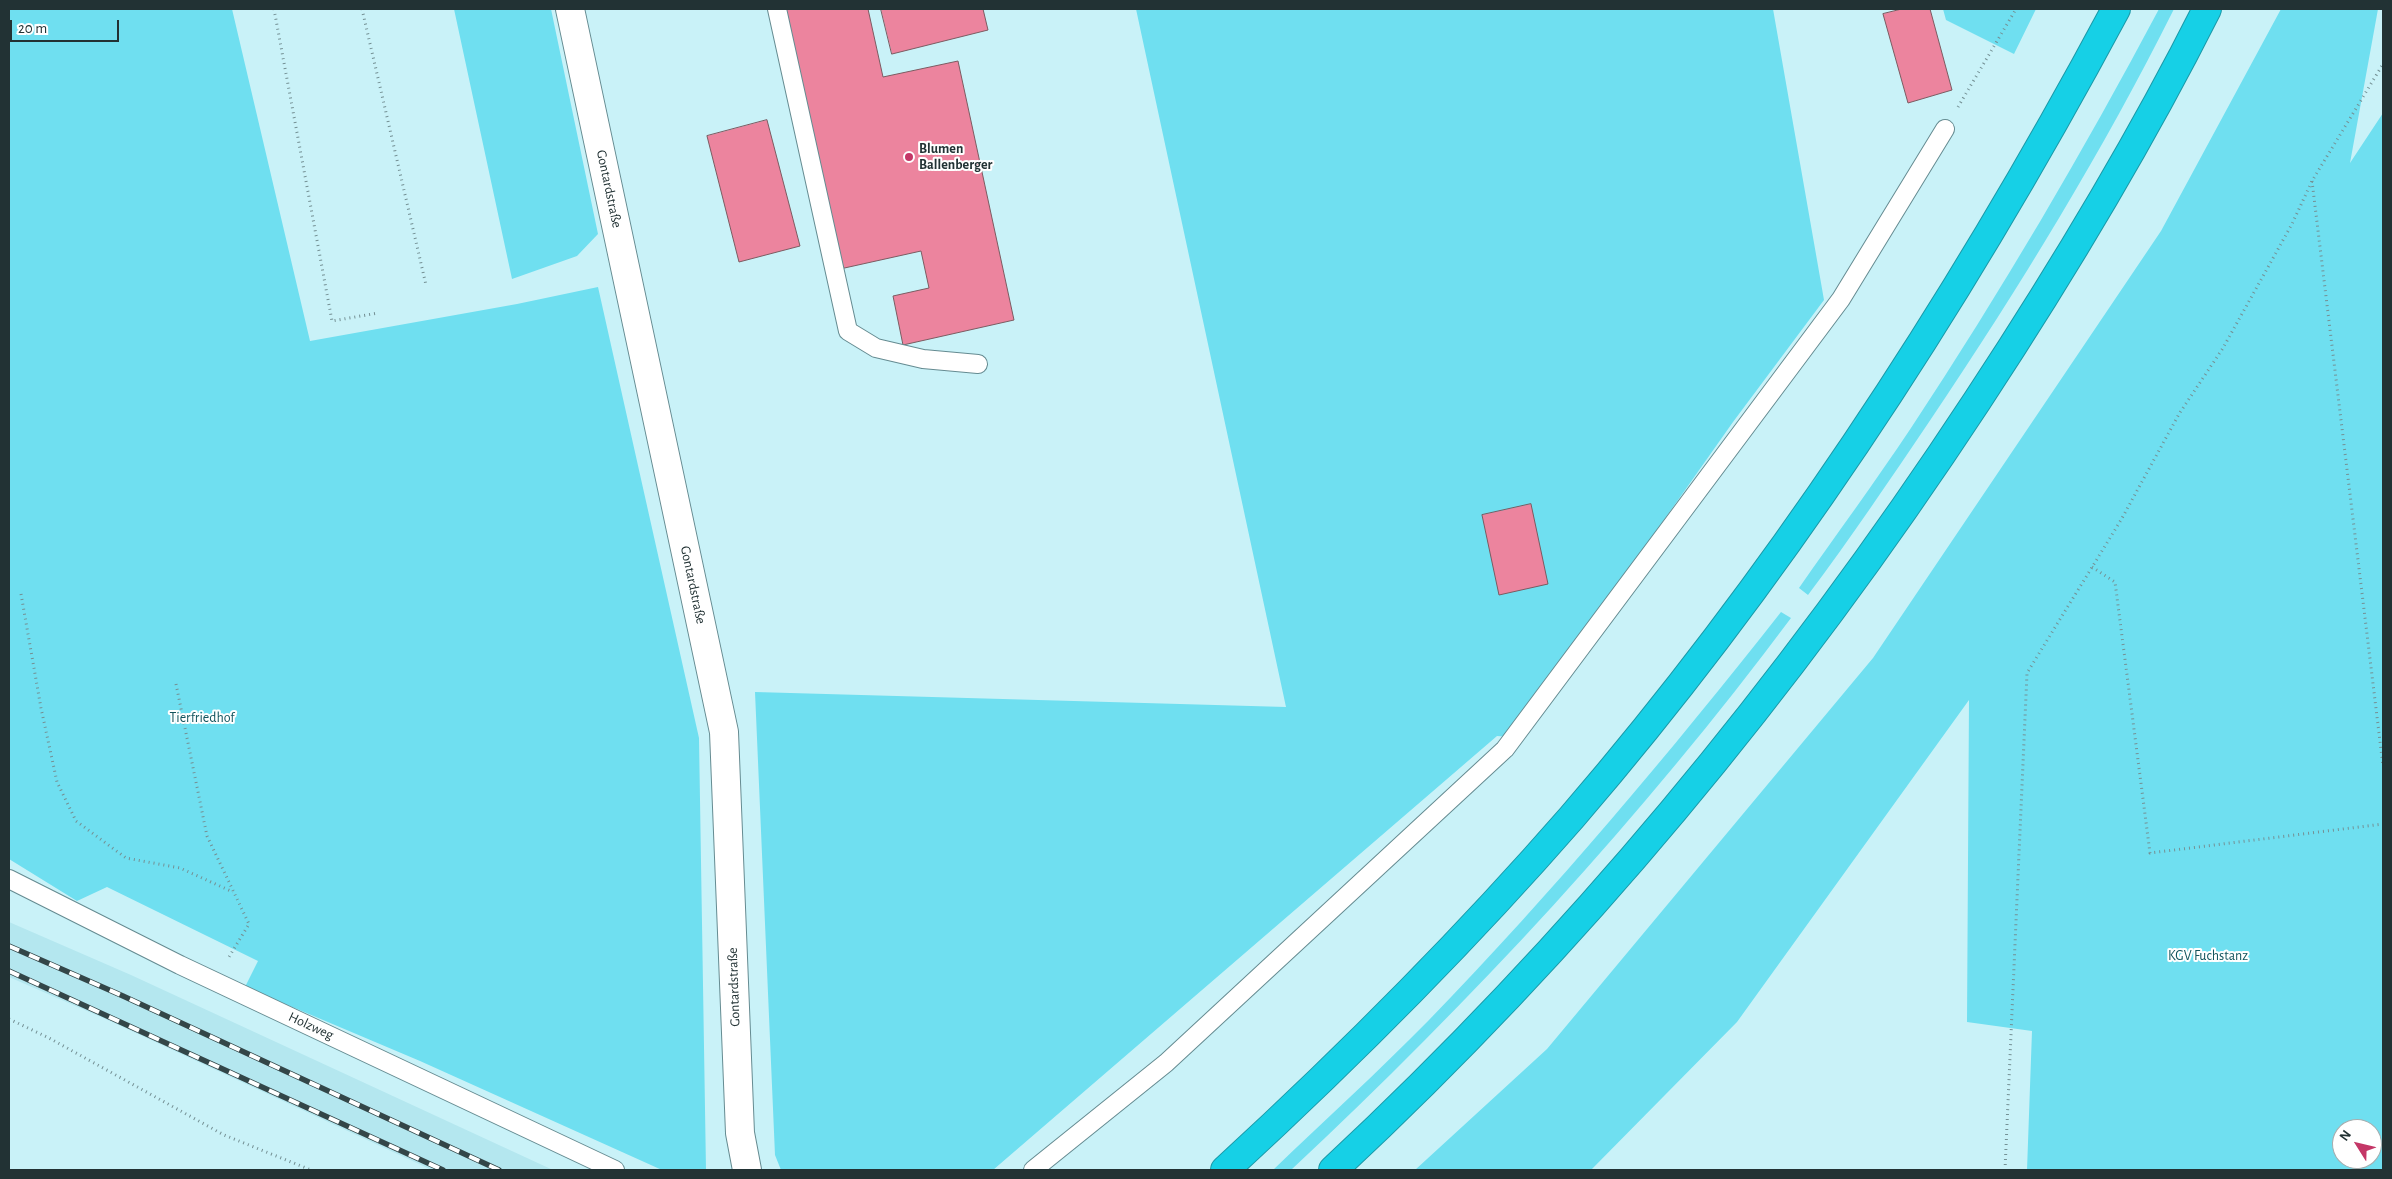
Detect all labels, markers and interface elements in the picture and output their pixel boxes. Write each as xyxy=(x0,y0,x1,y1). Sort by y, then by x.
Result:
scale bar xyxy=(12,10,121,42)
text: 20 m xyxy=(18,21,47,36)
place label: Blumen Ballenberger xyxy=(919,141,992,174)
street label: Gontardstraße xyxy=(593,148,625,230)
marker: Blumen Ballenberger xyxy=(903,151,915,163)
street label: Gontardstraße xyxy=(677,544,709,626)
park label: Tierfriedhof xyxy=(169,710,235,726)
street label: Gontardstraße xyxy=(724,947,744,1027)
park label: KGV Fuchstanz xyxy=(2168,948,2248,964)
street label: Holzweg xyxy=(286,1008,336,1044)
north arrow xyxy=(2332,1119,2382,1169)
text: N xyxy=(2337,1128,2354,1144)

